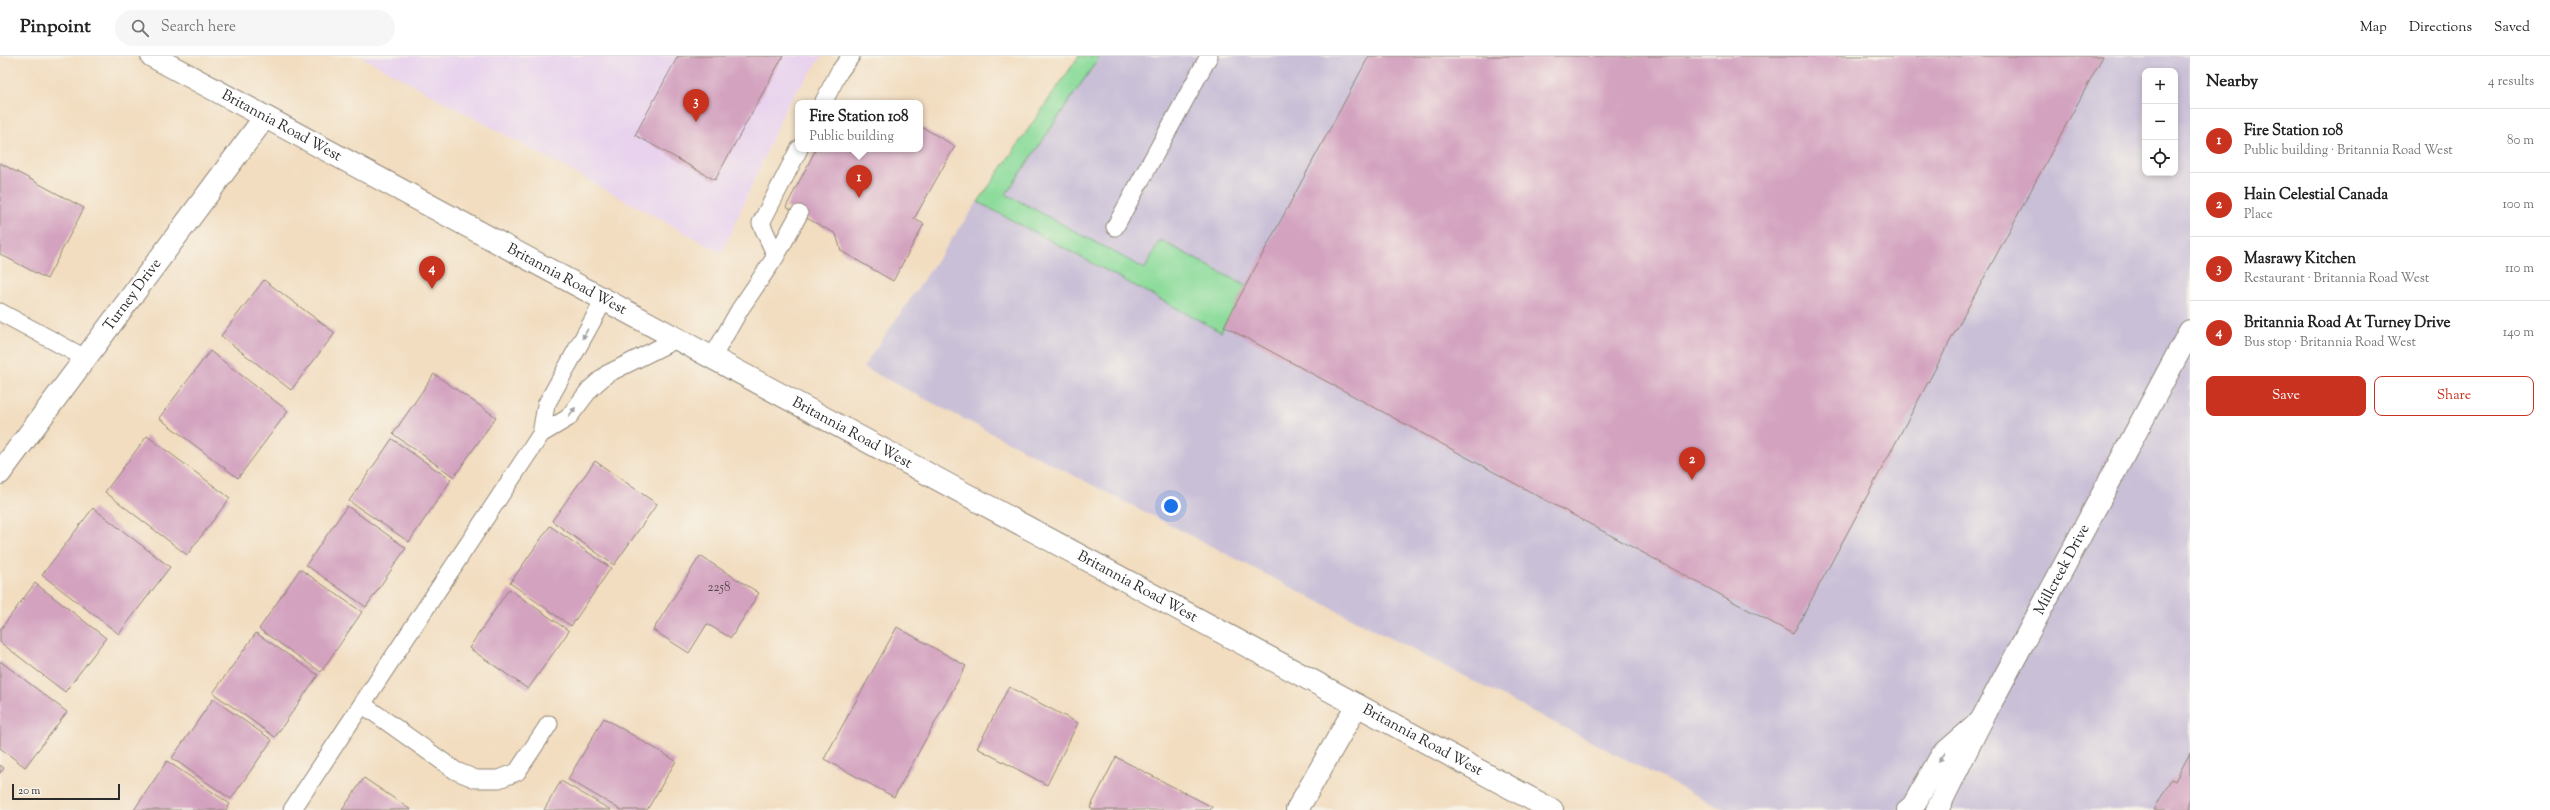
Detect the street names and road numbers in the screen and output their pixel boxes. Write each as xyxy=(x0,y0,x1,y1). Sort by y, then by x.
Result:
street label: Britannia Road West xyxy=(218,85,345,167)
street label: Britannia Road West xyxy=(503,238,631,320)
street label: Turney Drive xyxy=(99,254,167,336)
street label: Britannia Road West xyxy=(788,392,916,474)
street label: Millcreek Drive xyxy=(2029,521,2095,619)
street label: Britannia Road West xyxy=(1073,546,1201,628)
street label: Britannia Road West xyxy=(1359,699,1486,781)

